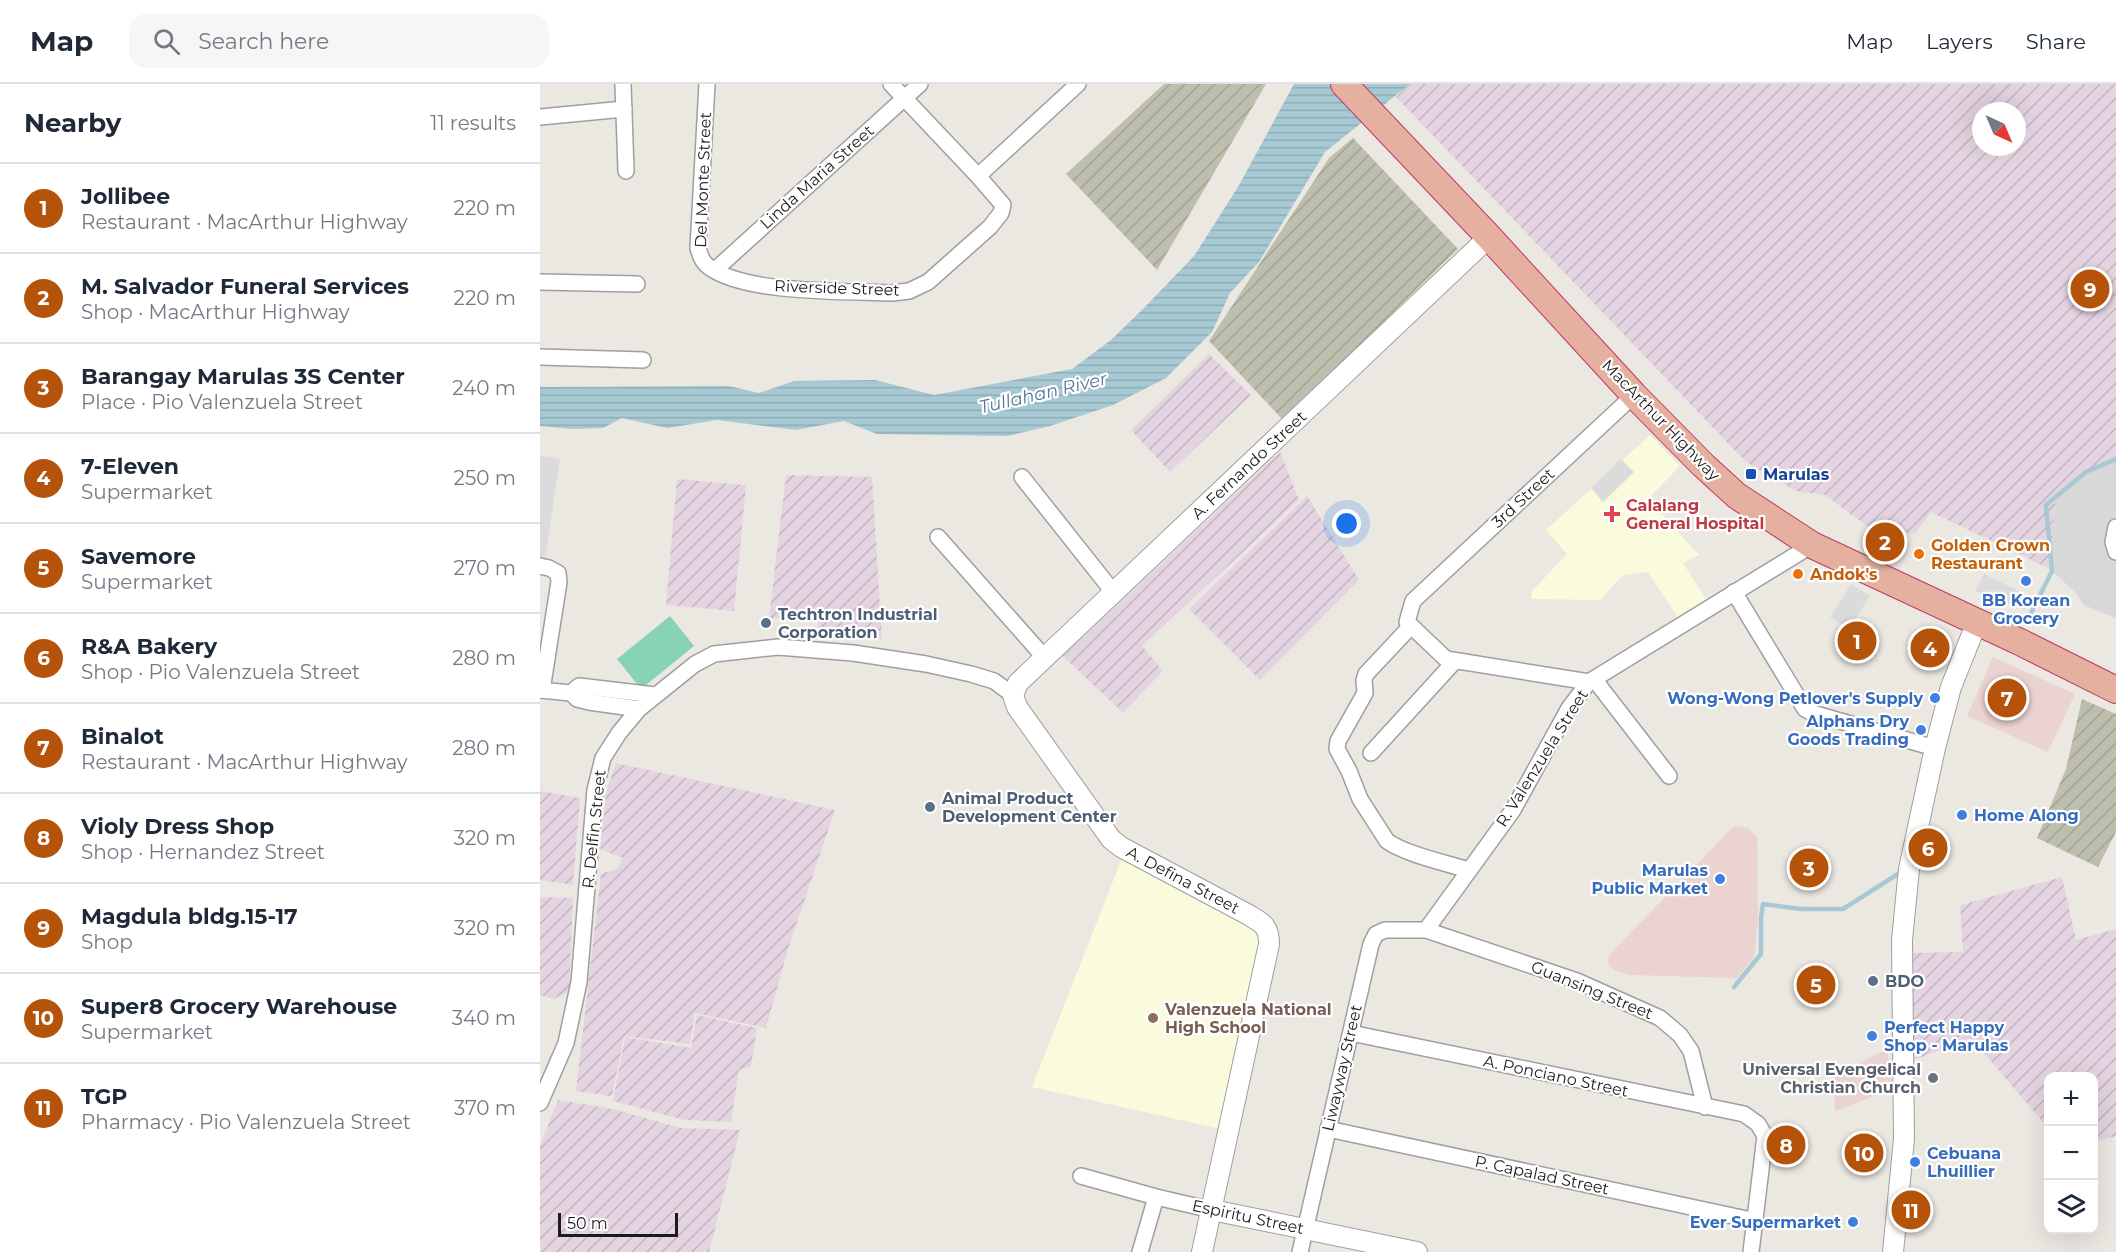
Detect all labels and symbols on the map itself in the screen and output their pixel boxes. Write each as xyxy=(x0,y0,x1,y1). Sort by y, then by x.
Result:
north arrow xyxy=(1972,102,2026,156)
street label: Del Monte Street xyxy=(691,111,715,248)
street label: Linda Maria Street xyxy=(756,121,878,233)
pin: 9 xyxy=(2070,266,2110,312)
street label: Riverside Street xyxy=(774,276,901,300)
street label: MacArthur Highway xyxy=(1598,355,1724,485)
water label: Tullahan River xyxy=(977,367,1110,418)
street label: A. Fernando Street xyxy=(1188,407,1311,523)
street label: 3rd Street xyxy=(1488,464,1559,532)
place label: Marulas xyxy=(1763,465,1830,484)
marker: Marulas xyxy=(1744,467,1758,481)
place label: Calalang General Hospital xyxy=(1626,496,1764,533)
marker: Calalang General Hospital xyxy=(1603,505,1621,523)
your location xyxy=(1332,509,1361,538)
pin: 2 xyxy=(1866,520,1904,564)
place label: Golden Crown Restaurant xyxy=(1931,536,2050,573)
marker: Golden Crown Restaurant xyxy=(1912,547,1926,561)
place label: Andok's xyxy=(1809,565,1878,584)
marker: Andok's xyxy=(1791,567,1805,581)
marker: BB Korean Grocery xyxy=(2019,574,2033,588)
place label: BB Korean Grocery xyxy=(1982,591,2070,628)
place label: Techtron Industrial Corporation xyxy=(778,605,938,642)
marker: Techtron Industrial Corporation xyxy=(759,616,773,630)
pin: 1 xyxy=(1838,618,1876,664)
pin: 4 xyxy=(1910,626,1950,670)
pin: 7 xyxy=(1988,676,2026,720)
street label: R. Valenzuela Street xyxy=(1492,685,1592,830)
place label: Wong-Wong Petlover's Supply xyxy=(1667,689,1923,708)
marker: Wong-Wong Petlover's Supply xyxy=(1928,691,1942,705)
place label: Alphans Dry Goods Trading xyxy=(1787,712,1909,749)
marker: Alphans Dry Goods Trading xyxy=(1914,723,1928,737)
street label: R. Delfin Street xyxy=(578,768,610,889)
place label: Animal Product Development Center xyxy=(941,789,1117,826)
marker: Animal Product Development Center xyxy=(923,800,937,814)
place label: Home Along xyxy=(1974,806,2079,825)
marker: Home Along xyxy=(1955,808,1969,822)
pin: 6 xyxy=(1908,826,1948,870)
street label: A. Defina Street xyxy=(1123,842,1243,918)
pin: 3 xyxy=(1790,846,1828,890)
place label: Marulas Public Market xyxy=(1591,861,1708,898)
marker: Marulas Public Market xyxy=(1713,872,1727,886)
street label: Guansing Street xyxy=(1528,957,1656,1023)
pin: 5 xyxy=(1796,962,1836,1008)
place label: BDO xyxy=(1885,972,1924,991)
marker: BDO xyxy=(1866,974,1880,988)
place label: Valenzuela National High School xyxy=(1164,1000,1332,1037)
street label: Liwayway Street xyxy=(1318,1002,1366,1133)
marker: Valenzuela National High School xyxy=(1146,1011,1160,1025)
place label: Perfect Happy Shop - Marulas xyxy=(1884,1018,2009,1055)
marker: Perfect Happy Shop - Marulas xyxy=(1865,1029,1879,1043)
street label: A. Ponciano Street xyxy=(1482,1051,1631,1101)
place label: Universal Evengelical Christian Church xyxy=(1742,1060,1921,1097)
marker: Universal Evengelical Christian Church xyxy=(1926,1071,1940,1085)
pin: 8 xyxy=(1766,1122,1806,1168)
pin: 10 xyxy=(1844,1130,1884,1176)
place label: Cebuana Lhuillier xyxy=(1927,1144,2001,1181)
street label: P. Capalad Street xyxy=(1473,1151,1611,1199)
marker: Cebuana Lhuillier xyxy=(1908,1155,1922,1169)
pin: 11 xyxy=(1892,1188,1930,1232)
street label: Espiritu Street xyxy=(1190,1196,1306,1238)
scale bar xyxy=(558,1210,678,1238)
place label: Ever Supermarket xyxy=(1690,1213,1841,1232)
marker: Ever Supermarket xyxy=(1846,1215,1860,1229)

